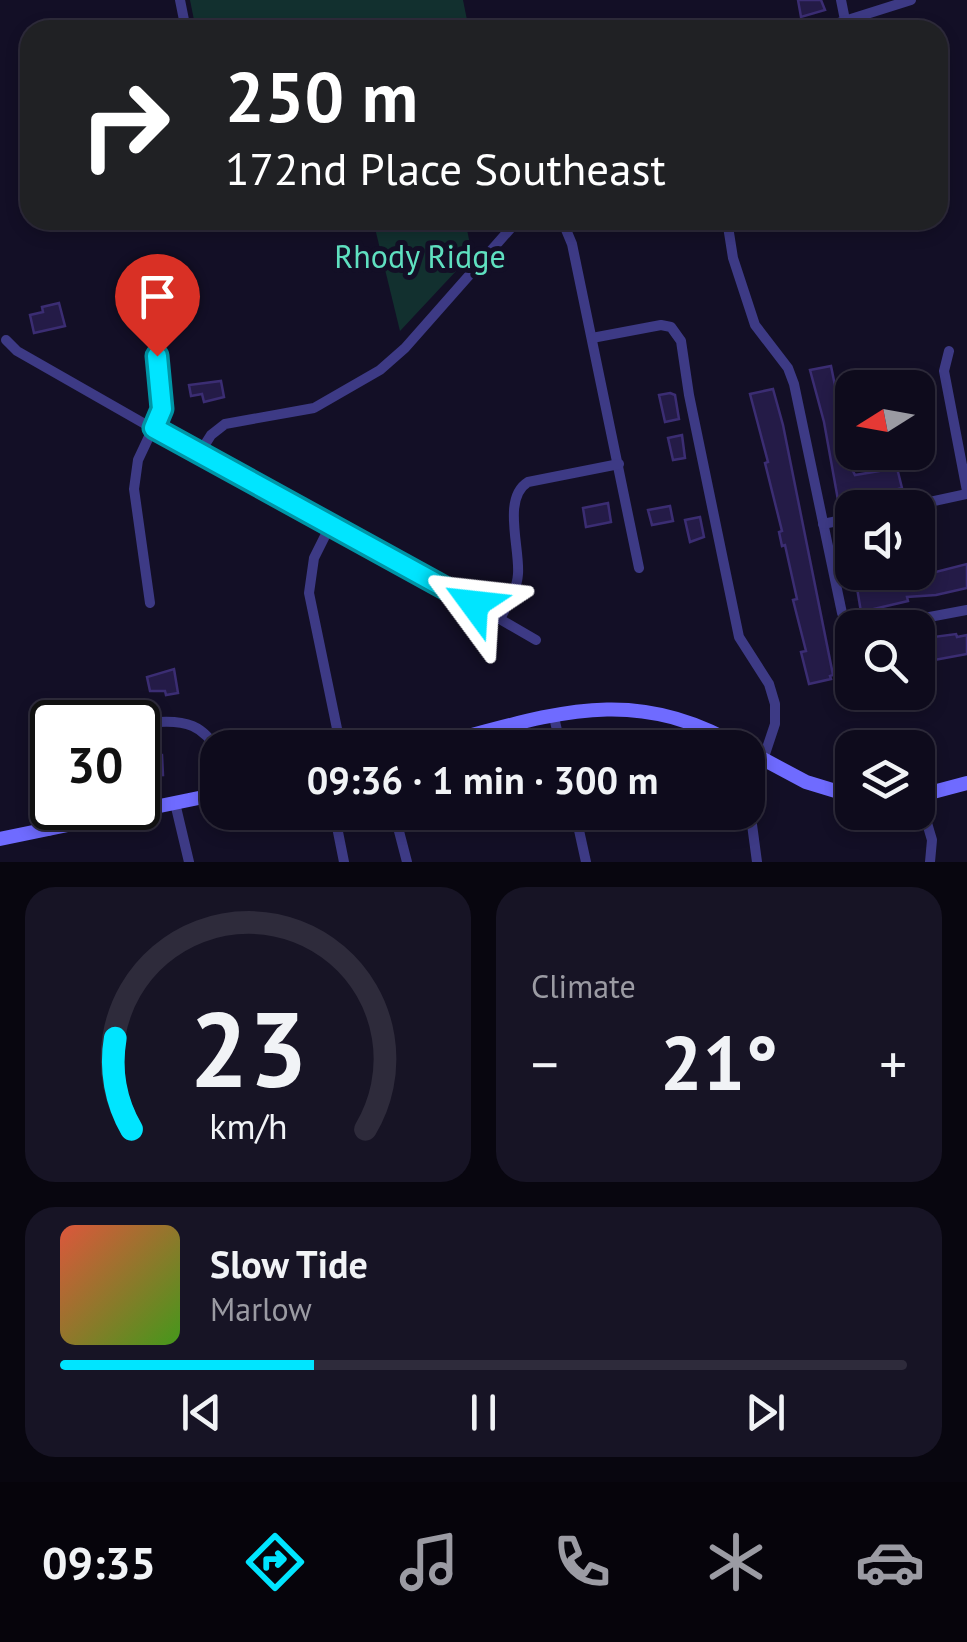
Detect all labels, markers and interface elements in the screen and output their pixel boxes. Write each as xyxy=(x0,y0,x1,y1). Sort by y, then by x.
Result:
text: 250 m xyxy=(225,51,418,141)
icon: right xyxy=(60,60,190,190)
text: 172nd Place Southeast xyxy=(225,139,666,197)
park label: Rhody Ridge xyxy=(334,235,506,277)
pin xyxy=(115,254,200,357)
icon: arrive xyxy=(130,269,185,324)
north arrow xyxy=(835,370,935,470)
map controls xyxy=(835,370,935,830)
button: sound xyxy=(835,490,935,590)
position arrow xyxy=(422,552,526,656)
button: search xyxy=(835,610,935,710)
speed limit sign: 30 xyxy=(30,700,160,830)
button: layers xyxy=(835,730,935,830)
text: 09:36 · 1 min · 300 m xyxy=(307,755,658,804)
text: Climate xyxy=(531,965,636,1007)
text: 23 xyxy=(189,981,307,1116)
text: 21° xyxy=(660,1014,778,1111)
text: − xyxy=(531,1028,559,1099)
text: + xyxy=(879,1028,907,1099)
text: km/h xyxy=(209,1103,287,1149)
text: Slow Tide xyxy=(210,1239,368,1288)
text: Marlow xyxy=(210,1288,312,1330)
icon: previous xyxy=(174,1385,229,1440)
icon: pause xyxy=(456,1385,511,1440)
icon: next xyxy=(738,1385,793,1440)
icon: directions xyxy=(240,1527,310,1597)
icon: music xyxy=(394,1527,464,1597)
icon: phone xyxy=(547,1527,617,1597)
icon: climate xyxy=(701,1527,771,1597)
icon: car xyxy=(855,1527,925,1597)
text: 09:35 xyxy=(42,1533,156,1591)

